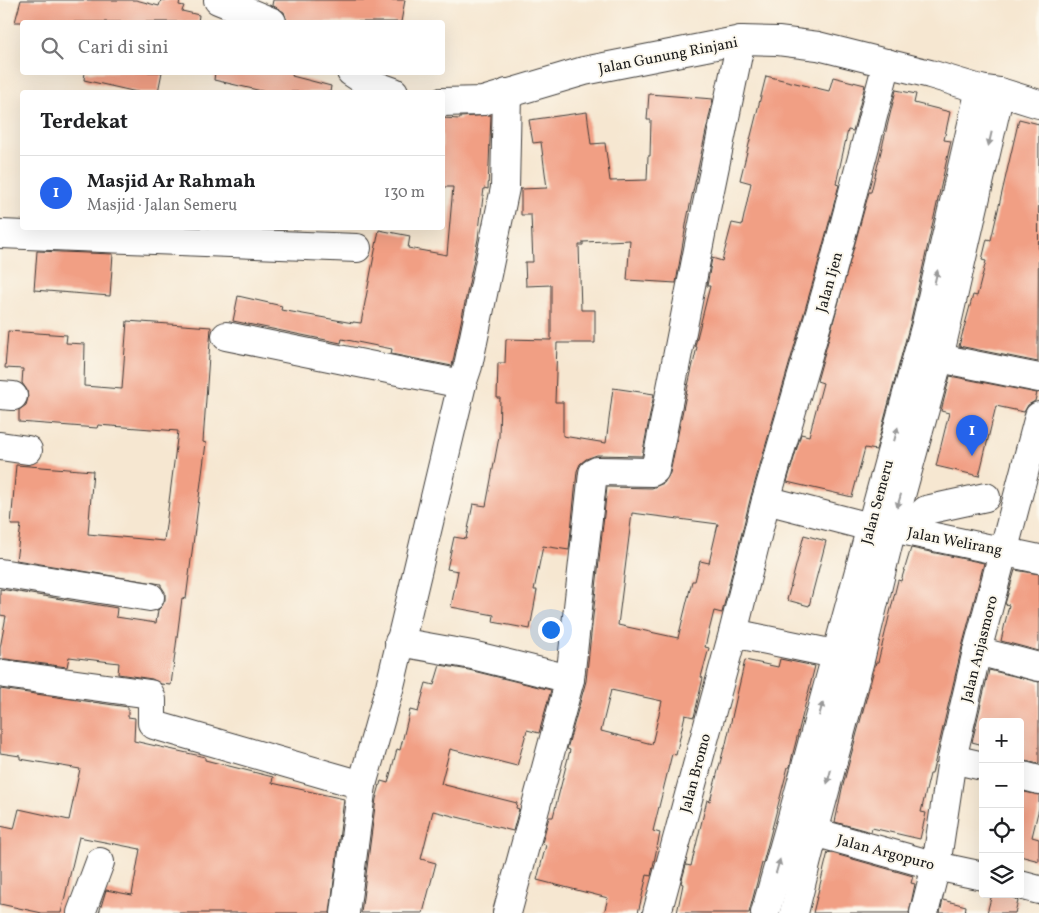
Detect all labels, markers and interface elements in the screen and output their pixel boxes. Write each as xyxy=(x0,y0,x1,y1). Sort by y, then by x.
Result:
search box xyxy=(20,20,445,75)
street label: Jalan Gunung Rinjani xyxy=(597,33,740,80)
icon: search xyxy=(38,34,66,62)
text: Cari di sini xyxy=(78,35,169,61)
text: Terdekat xyxy=(40,108,128,137)
one-way arrow xyxy=(986,132,994,147)
text: Masjid Ar Rahmah xyxy=(87,169,256,195)
text: 1 xyxy=(53,182,59,204)
text: 130 m xyxy=(384,182,425,204)
text: Masjid · Jalan Semeru xyxy=(87,195,237,217)
street label: Jalan Ijen xyxy=(812,250,849,315)
one-way arrow xyxy=(932,270,940,285)
pin: 1 xyxy=(956,415,988,456)
one-way arrow xyxy=(892,427,900,442)
street label: Jalan Semeru xyxy=(857,458,900,547)
one-way arrow xyxy=(895,493,903,508)
street label: Jalan Welirang xyxy=(905,523,1004,562)
street label: Jalan Anjasmoro xyxy=(957,594,1004,705)
your location xyxy=(538,617,564,643)
one-way arrow xyxy=(817,702,825,717)
map controls xyxy=(979,718,1024,898)
button: + xyxy=(979,718,1024,763)
street label: Jalan Bromo xyxy=(676,731,717,815)
button: − xyxy=(979,763,1024,808)
one-way arrow xyxy=(825,769,833,784)
button: locate xyxy=(979,808,1024,853)
street label: Jalan Argopuro xyxy=(835,830,937,877)
button: layers xyxy=(979,853,1024,898)
one-way arrow xyxy=(775,859,783,874)

